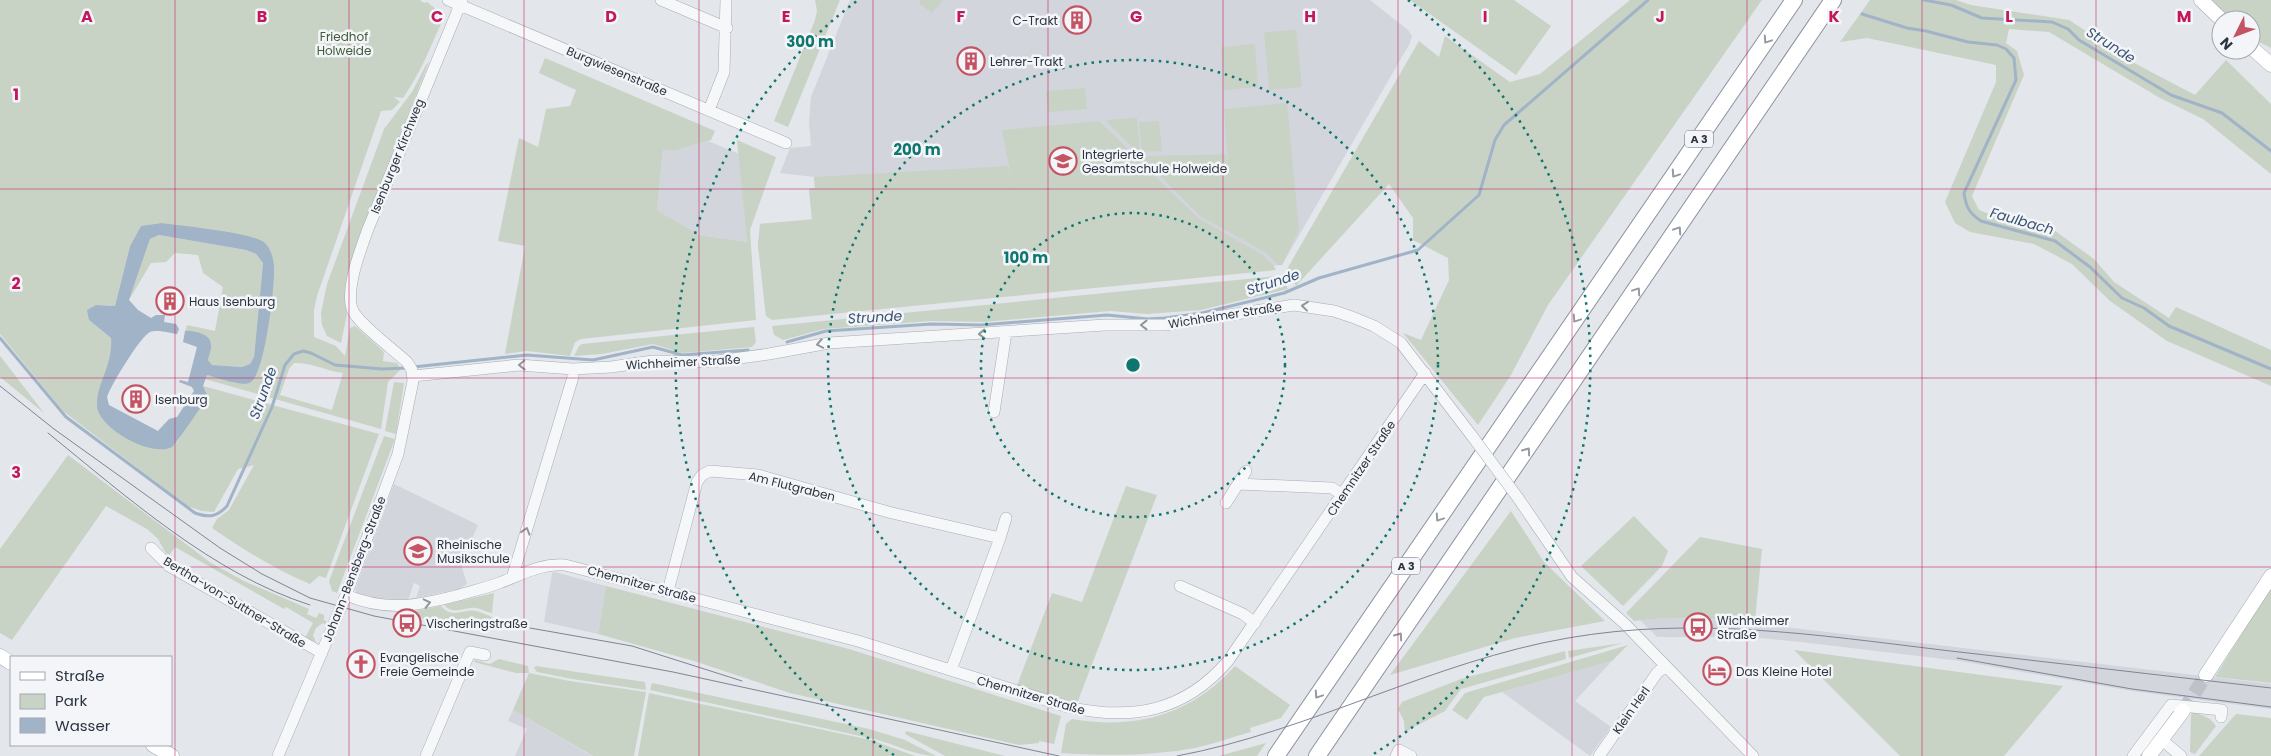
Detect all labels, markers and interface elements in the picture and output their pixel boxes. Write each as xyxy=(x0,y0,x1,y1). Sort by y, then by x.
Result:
text: A xyxy=(81,5,93,28)
text: B xyxy=(257,5,267,28)
text: C xyxy=(431,5,443,28)
text: D xyxy=(605,5,617,28)
text: E xyxy=(782,5,790,28)
text: F xyxy=(957,5,966,28)
building icon: C-Trakt xyxy=(1062,5,1092,35)
text: G xyxy=(1130,5,1142,28)
text: H xyxy=(1304,5,1316,28)
text: I xyxy=(1483,5,1487,28)
text: J xyxy=(1655,5,1665,28)
text: K xyxy=(1828,5,1840,28)
text: L xyxy=(2005,5,2013,28)
text: M xyxy=(2177,5,2191,28)
north arrow xyxy=(2211,10,2261,60)
place label: C-Trakt xyxy=(1012,12,1058,29)
water label: Strunde xyxy=(2083,22,2140,68)
park label: Friedhof Holweide xyxy=(317,28,371,59)
text: 300 m xyxy=(786,31,834,52)
text: N xyxy=(2215,33,2237,54)
one-way arrow xyxy=(1764,34,1773,44)
street label: Burgwiesenstraße xyxy=(564,42,670,100)
building icon: Lehrer-Trakt xyxy=(956,46,986,76)
place label: Lehrer-Trakt xyxy=(990,53,1063,70)
text: 1 xyxy=(13,83,19,106)
street label: Isenburger Kirchweg xyxy=(366,96,428,216)
road number: A 3 xyxy=(1685,130,1713,148)
text: 200 m xyxy=(893,139,941,160)
school or university icon: Integrierte Gesamtschule Holweide xyxy=(1048,146,1078,176)
place label: Integrierte Gesamtschule Holweide xyxy=(1082,146,1227,177)
one-way arrow xyxy=(1672,169,1681,178)
water label: Faulbach xyxy=(1988,202,2056,240)
one-way arrow xyxy=(1672,226,1681,236)
text: 100 m xyxy=(1004,247,1048,268)
water label: Strunde xyxy=(1244,264,1302,300)
text: 2 xyxy=(11,272,21,295)
building icon: Haus Isenburg xyxy=(155,286,185,316)
one-way arrow xyxy=(1631,287,1640,297)
place label: Haus Isenburg xyxy=(189,293,275,310)
street label: Wichheimer Straße xyxy=(1167,298,1283,332)
one-way arrow xyxy=(1301,301,1309,312)
water label: Strunde xyxy=(847,306,903,328)
one-way arrow xyxy=(1573,313,1582,323)
one-way arrow xyxy=(1140,320,1148,330)
one-way arrow xyxy=(978,329,986,339)
one-way arrow xyxy=(815,339,824,349)
street label: Wichheimer Straße xyxy=(625,351,741,373)
centre of rings xyxy=(1124,356,1142,374)
one-way arrow xyxy=(517,360,525,370)
water label: Strunde xyxy=(244,364,282,422)
building icon: Isenburg xyxy=(121,384,151,414)
place label: Isenburg xyxy=(155,391,208,408)
street label: Chemnitzer Straße xyxy=(1323,417,1399,519)
one-way arrow xyxy=(1521,447,1530,456)
text: 3 xyxy=(11,461,21,484)
street label: Am Flutgraben xyxy=(747,467,837,505)
street label: Johann-Bensberg-Straße xyxy=(318,494,390,644)
one-way arrow xyxy=(1436,512,1445,522)
one-way arrow xyxy=(521,527,531,536)
school or university icon: Rheinische Musikschule xyxy=(403,536,433,566)
place label: Rheinische Musikschule xyxy=(437,536,510,567)
street label: Bertha-von-Suttner-Straße xyxy=(160,552,310,652)
road number: A 3 xyxy=(1392,558,1420,574)
street label: Chemnitzer Straße xyxy=(586,561,698,607)
one-way arrow xyxy=(423,598,432,609)
bus stop icon: Vischeringstraße xyxy=(392,608,422,638)
bus stop icon: Wichheimer Straße xyxy=(1683,612,1713,642)
place label: Wichheimer Straße xyxy=(1717,612,1790,643)
place label: Vischeringstraße xyxy=(426,615,528,632)
one-way arrow xyxy=(1393,632,1402,642)
church icon: Evangelische Freie Gemeinde xyxy=(346,649,376,679)
place label: Evangelische Freie Gemeinde xyxy=(380,649,474,680)
legend xyxy=(10,656,172,746)
hotel icon: Das Kleine Hotel xyxy=(1702,656,1732,686)
place label: Das Kleine Hotel xyxy=(1736,663,1832,680)
text: Straße xyxy=(55,665,105,686)
street label: Chemnitzer Straße xyxy=(975,671,1087,719)
street label: Klein Herl xyxy=(1608,683,1654,737)
one-way arrow xyxy=(1315,689,1324,699)
text: Park xyxy=(55,690,87,711)
text: Wasser xyxy=(55,715,111,736)

